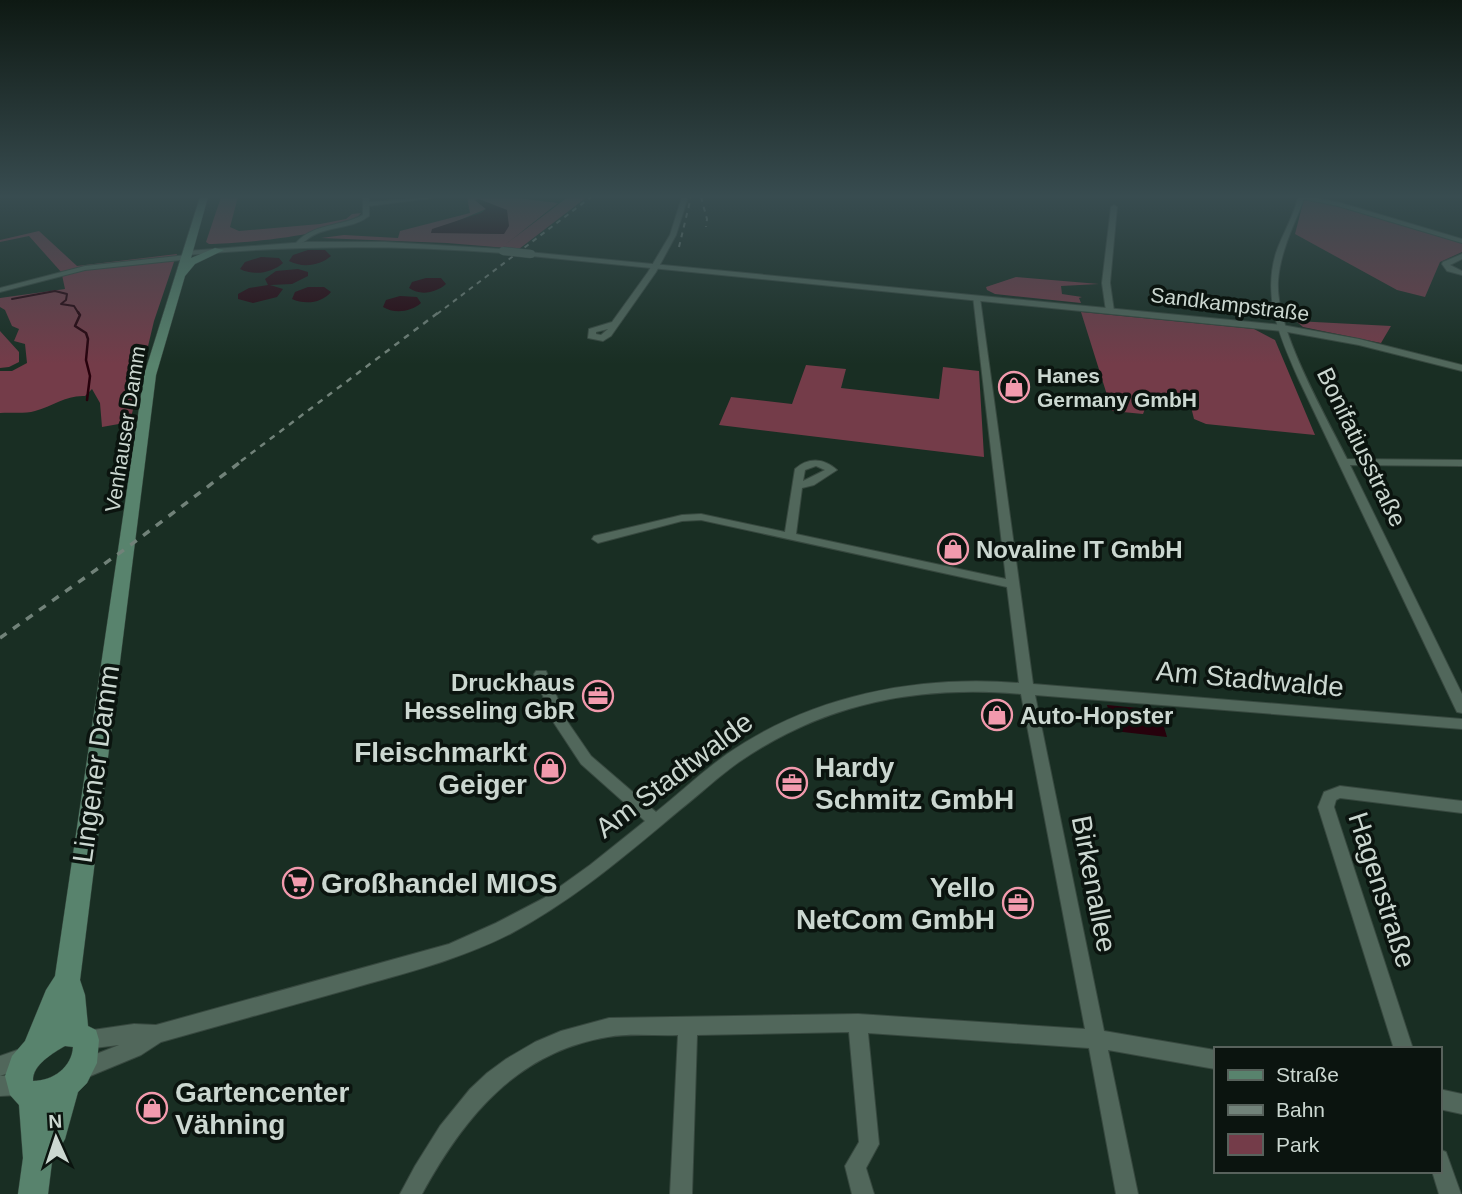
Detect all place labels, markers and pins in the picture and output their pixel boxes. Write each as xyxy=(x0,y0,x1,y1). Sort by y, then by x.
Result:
place label: Hanes Germany GmbH xyxy=(1037,364,1197,411)
shop icon: Hanes Germany GmbH xyxy=(997,370,1031,404)
shop icon: Novaline IT GmbH xyxy=(936,532,970,566)
place label: Novaline IT GmbH xyxy=(976,536,1183,563)
place label: Druckhaus Hesseling GbR xyxy=(404,669,575,724)
office icon: Druckhaus Hesseling GbR xyxy=(581,679,615,713)
shop icon: Auto-Hopster xyxy=(980,698,1014,732)
place label: Auto-Hopster xyxy=(1020,702,1173,729)
place label: Fleischmarkt Geiger xyxy=(354,737,527,800)
shop icon: Fleischmarkt Geiger xyxy=(533,751,567,785)
place label: Hardy Schmitz GmbH xyxy=(815,752,1014,815)
office icon: Hardy Schmitz GmbH xyxy=(775,766,809,800)
supermarket icon: Großhandel MIOS xyxy=(281,866,315,900)
place label: Großhandel MIOS xyxy=(321,868,557,899)
place label: Yello NetCom GmbH xyxy=(796,872,995,935)
office icon: Yello NetCom GmbH xyxy=(1001,886,1035,920)
place label: Gartencenter Vähning xyxy=(175,1077,349,1140)
shop icon: Gartencenter Vähning xyxy=(135,1091,169,1125)

